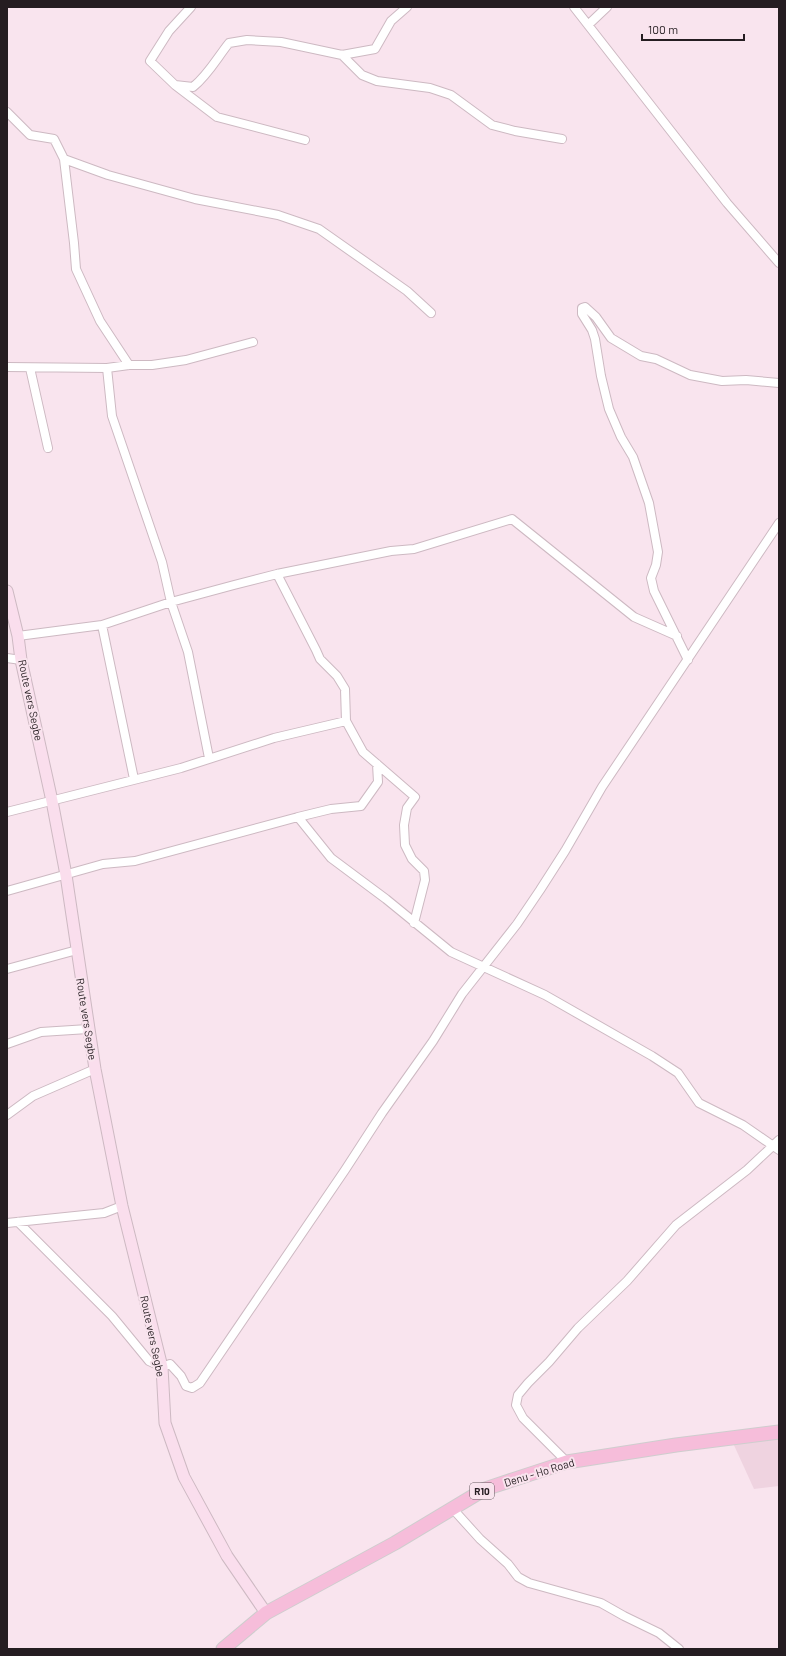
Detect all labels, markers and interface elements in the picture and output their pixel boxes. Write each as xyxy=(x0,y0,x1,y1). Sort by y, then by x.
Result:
scale bar xyxy=(642,16,744,42)
text: 100 m xyxy=(648,22,678,36)
street label: Route vers Segbe xyxy=(16,658,46,742)
street label: Route vers Segbe xyxy=(74,977,100,1061)
street label: Route vers Segbe xyxy=(138,1294,168,1378)
street label: Denu - Ho Road xyxy=(502,1455,576,1489)
road number: R10 xyxy=(470,1483,494,1499)

